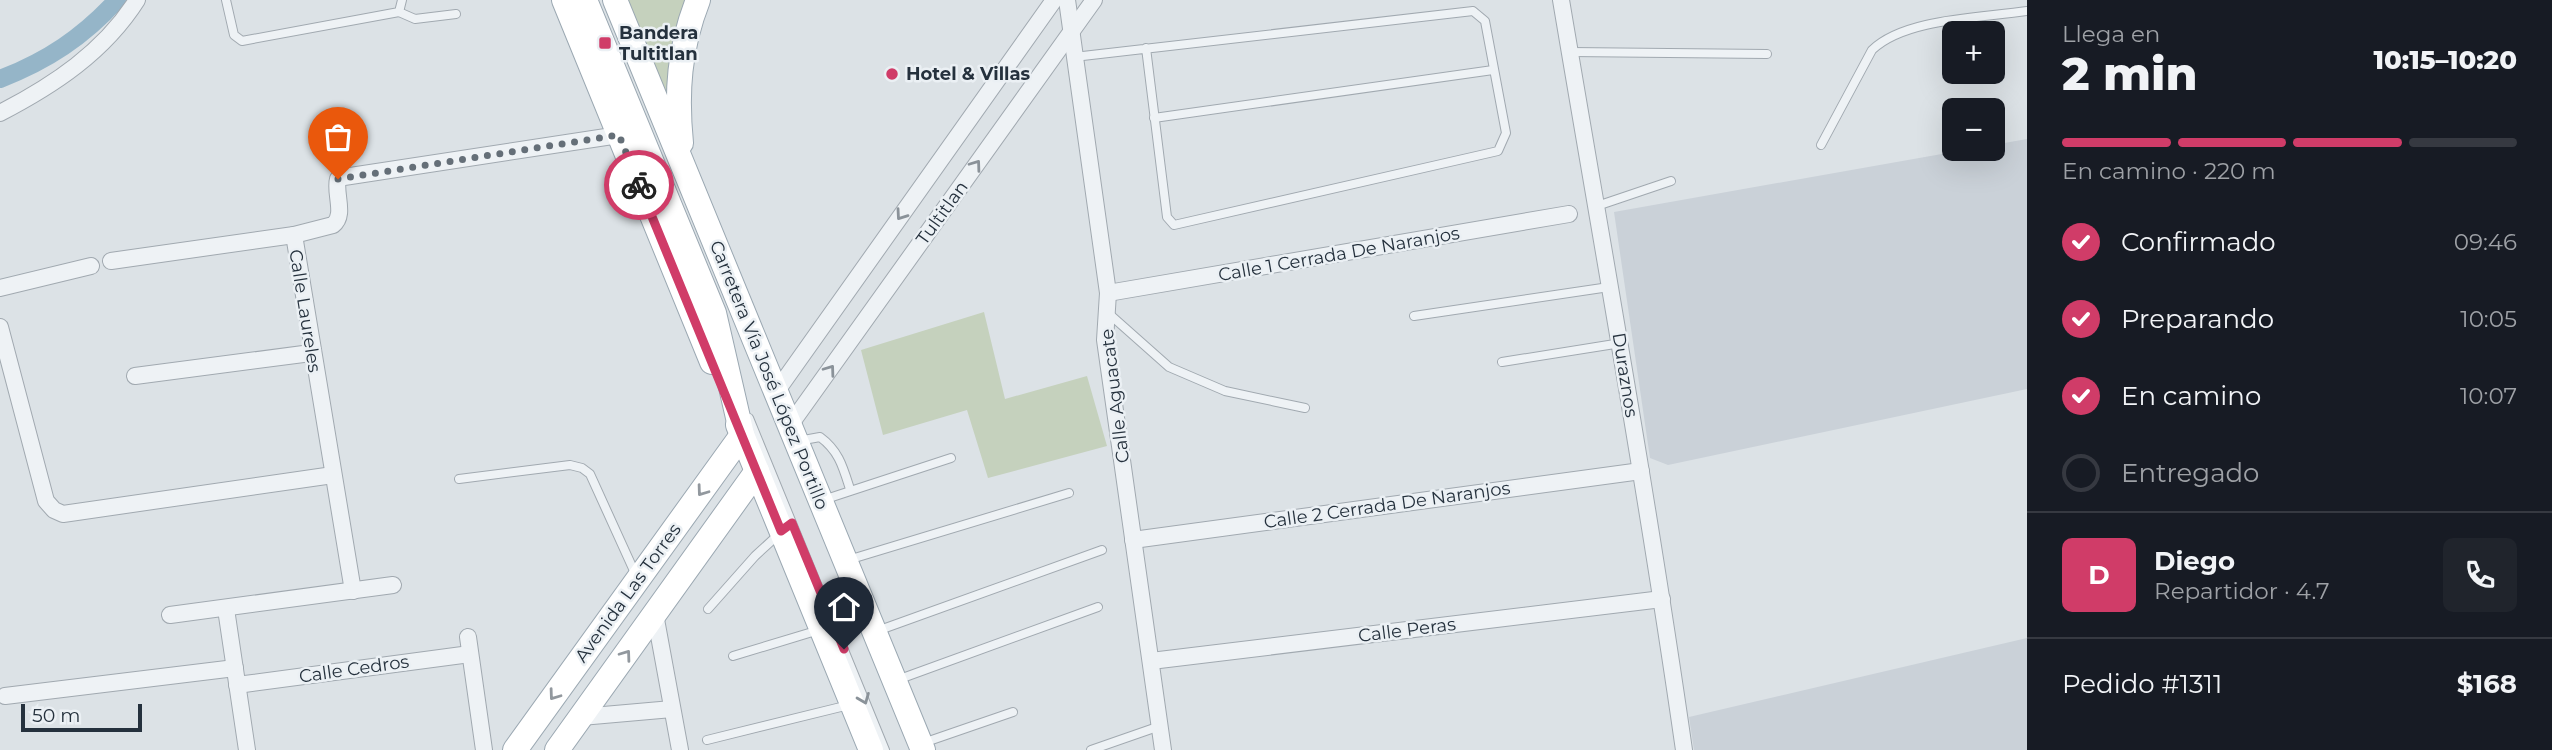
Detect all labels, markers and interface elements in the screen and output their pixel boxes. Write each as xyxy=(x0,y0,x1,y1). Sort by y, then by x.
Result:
text: Llega en xyxy=(2062,20,2160,48)
map controls xyxy=(1942,21,2005,161)
button: + xyxy=(1942,21,2005,84)
place label: Bandera Tultitlan xyxy=(619,22,698,65)
marker: Bandera Tultitlan xyxy=(597,35,613,51)
text: 10:15–10:20 xyxy=(2374,44,2517,76)
text: 2 min xyxy=(2062,45,2197,102)
place label: Hotel & Villas xyxy=(906,63,1031,85)
marker: Hotel & Villas xyxy=(884,66,900,82)
button: − xyxy=(1942,98,2005,161)
pin xyxy=(308,107,368,179)
icon: bag xyxy=(319,118,357,156)
courier xyxy=(604,150,674,220)
text: En camino · 220 m xyxy=(2062,157,2276,185)
one-way arrow xyxy=(968,160,980,173)
icon: bike xyxy=(620,166,658,204)
street label: Tultitlan xyxy=(911,177,973,249)
one-way arrow xyxy=(897,207,909,220)
street label: Calle 1 Cerrada De Naranjos xyxy=(1217,222,1462,286)
icon: check xyxy=(2062,223,2100,261)
text: Confirmado xyxy=(2121,226,2276,258)
text: 09:46 xyxy=(2454,228,2517,256)
street label: Carretera Vía José López Portillo xyxy=(705,237,833,513)
street label: Calle Laureles xyxy=(284,248,326,374)
icon: check xyxy=(2062,300,2100,338)
text: Preparando xyxy=(2121,303,2274,335)
text: 10:05 xyxy=(2460,305,2517,333)
street label: Calle Aguacate xyxy=(1096,328,1134,464)
street label: Duraznos xyxy=(1607,331,1643,419)
one-way arrow xyxy=(821,365,834,378)
icon: check xyxy=(2062,377,2100,415)
text: En camino xyxy=(2121,380,2261,412)
text: 10:07 xyxy=(2460,382,2517,410)
text: Entregado xyxy=(2121,457,2259,489)
street label: Calle 2 Cerrada De Naranjos xyxy=(1262,477,1512,533)
one-way arrow xyxy=(698,483,710,496)
street label: Avenida Las Torres xyxy=(570,519,686,667)
button: phone xyxy=(2443,538,2517,612)
text: Diego xyxy=(2154,545,2235,577)
text: D xyxy=(2088,559,2110,591)
pin xyxy=(814,577,874,649)
text: Repartidor · 4.7 xyxy=(2154,577,2330,605)
icon: home xyxy=(825,588,863,626)
street label: Calle Peras xyxy=(1357,613,1457,647)
street label: Calle Cedros xyxy=(298,650,411,688)
one-way arrow xyxy=(618,650,630,663)
text: Pedido #1311 xyxy=(2062,668,2222,700)
text: $168 xyxy=(2457,668,2517,700)
one-way arrow xyxy=(550,687,563,700)
one-way arrow xyxy=(856,691,870,704)
scale bar xyxy=(21,701,142,733)
text: 50 m xyxy=(32,704,80,727)

